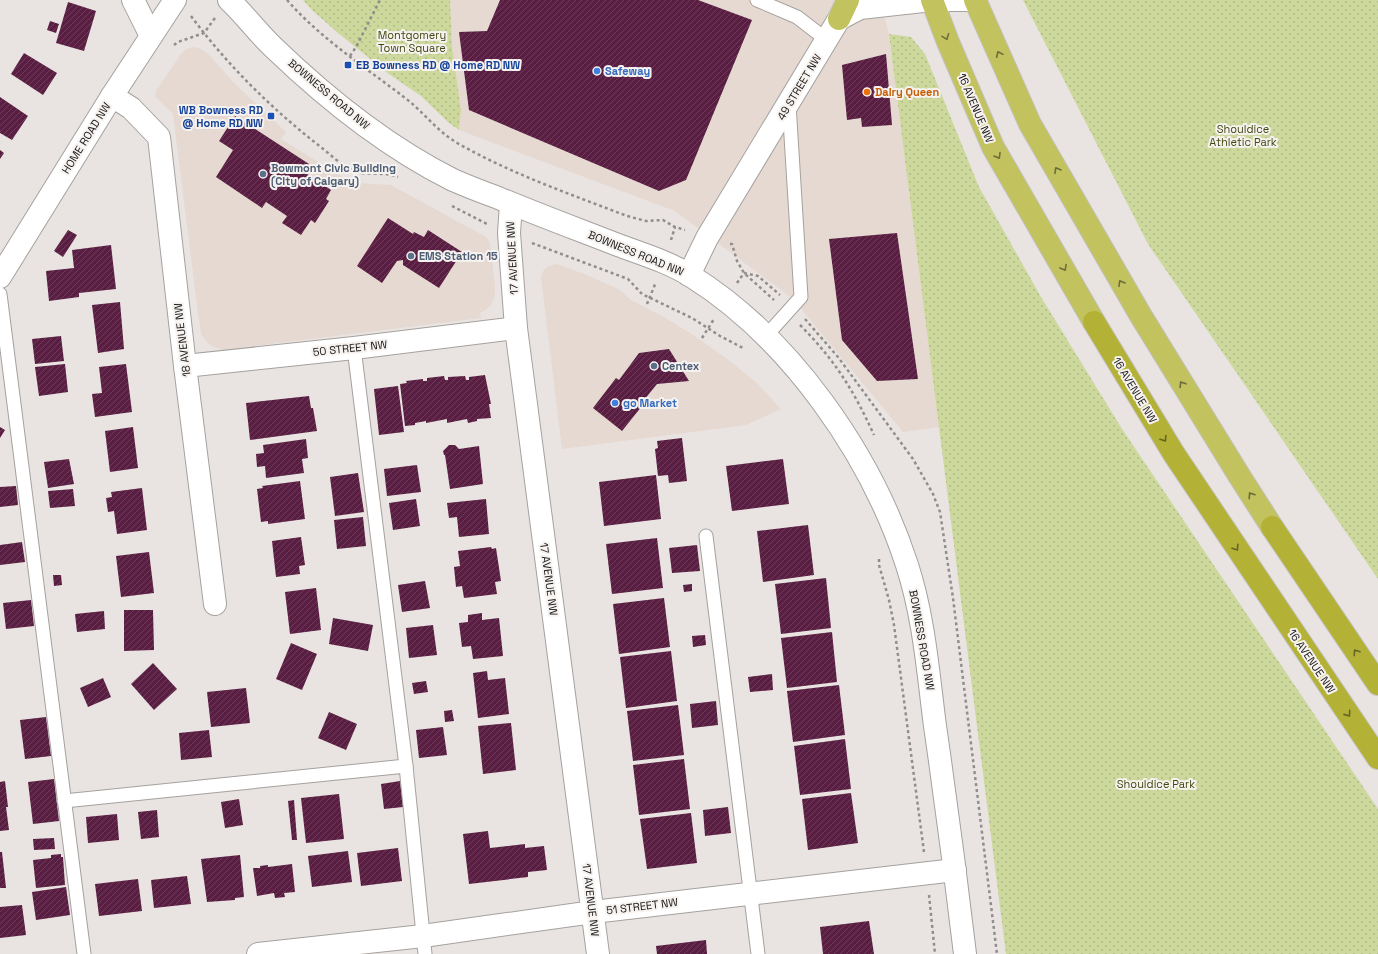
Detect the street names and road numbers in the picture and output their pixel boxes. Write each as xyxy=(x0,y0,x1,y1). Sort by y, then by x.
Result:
street label: 49 STREET NW xyxy=(774,51,824,123)
street label: BOWNESS ROAD NW xyxy=(285,56,373,132)
street label: 16 AVENUE NW xyxy=(955,71,997,145)
street label: HOME ROAD NW xyxy=(59,100,114,176)
street label: 17 AVENUE NW xyxy=(503,221,521,295)
street label: BOWNESS ROAD NW xyxy=(586,227,686,279)
street label: 18 AVENUE NW xyxy=(170,302,193,378)
street label: 50 STREET NW xyxy=(312,337,388,359)
street label: 16 AVENUE NW xyxy=(1110,355,1160,426)
street label: 17 AVENUE NW xyxy=(537,542,561,617)
street label: BOWNESS ROAD NW xyxy=(906,588,938,692)
street label: 16 AVENUE NW xyxy=(1286,626,1339,696)
street label: 17 AVENUE NW xyxy=(580,863,602,938)
street label: 51 STREET NW xyxy=(605,895,679,917)

